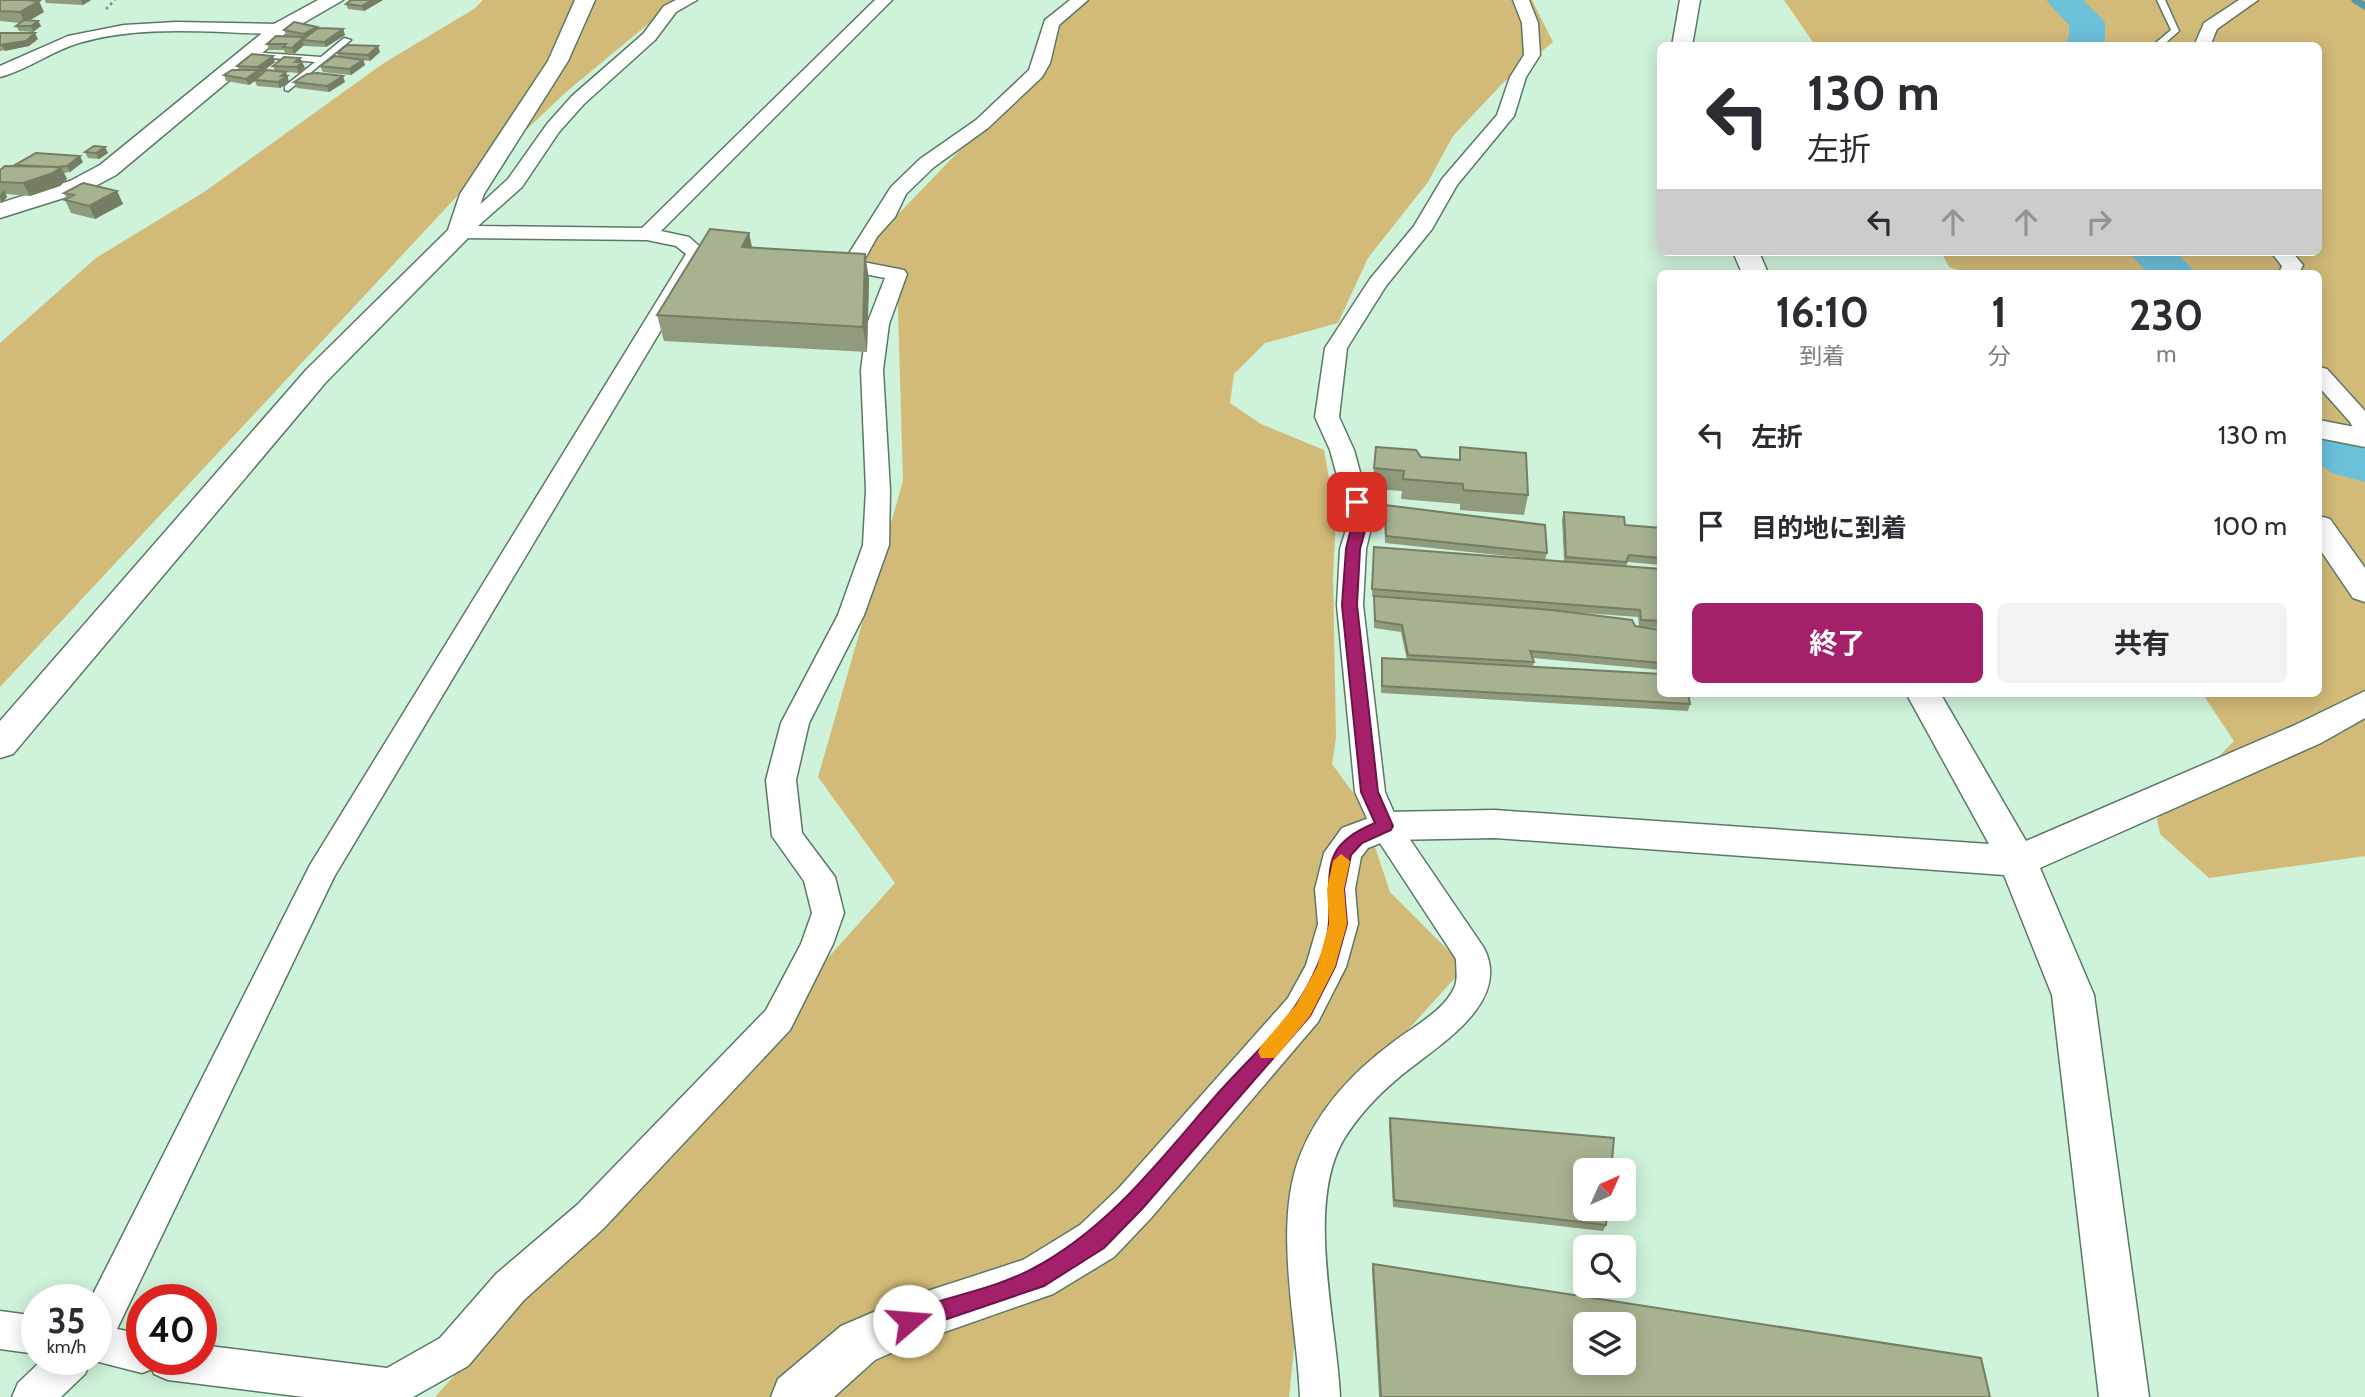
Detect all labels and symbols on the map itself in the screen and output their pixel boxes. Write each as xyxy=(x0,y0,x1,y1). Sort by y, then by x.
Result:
pin xyxy=(1327,472,1387,532)
north arrow xyxy=(1573,1158,1636,1222)
speed limit sign: 40 xyxy=(126,1284,217,1375)
position arrow xyxy=(872,1284,946,1358)

